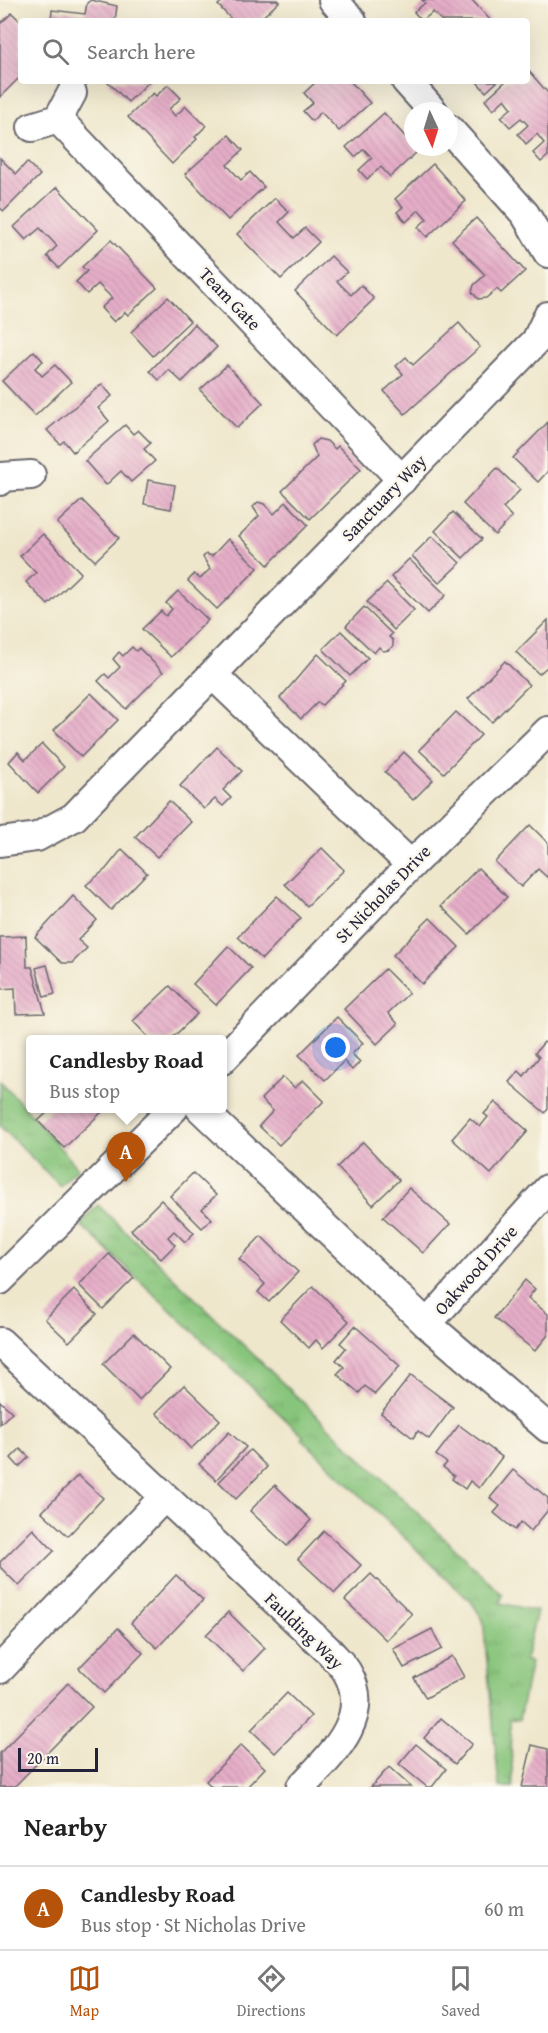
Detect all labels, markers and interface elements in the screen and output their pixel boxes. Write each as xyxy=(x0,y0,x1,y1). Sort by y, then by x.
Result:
search box xyxy=(18,18,530,84)
icon: search xyxy=(39,35,72,68)
text: Search here xyxy=(87,35,196,67)
north arrow xyxy=(404,102,458,156)
street label: Team Gate xyxy=(193,261,267,336)
street label: Sanctuary Way xyxy=(335,448,432,547)
street label: St Nicholas Drive xyxy=(328,838,437,949)
your location xyxy=(321,1033,350,1062)
popup xyxy=(26,1035,227,1113)
text: Candlesby Road xyxy=(50,1044,203,1076)
text: Bus stop xyxy=(50,1076,120,1105)
pin: A xyxy=(106,1132,146,1182)
street label: Oakwood Drive xyxy=(428,1218,524,1321)
street label: Faulding Way xyxy=(259,1586,350,1676)
scale bar xyxy=(18,1745,98,1772)
text: 20 m xyxy=(27,1746,59,1770)
text: Nearby xyxy=(24,1807,107,1846)
text: Candlesby Road xyxy=(81,1878,235,1910)
text: A xyxy=(37,1894,50,1923)
text: 60 m xyxy=(484,1894,524,1923)
text: Bus stop · St Nicholas Drive xyxy=(81,1910,306,1939)
tab: Map xyxy=(68,1962,101,2022)
tab: Directions xyxy=(237,1962,306,2022)
tab: Saved xyxy=(441,1962,480,2022)

